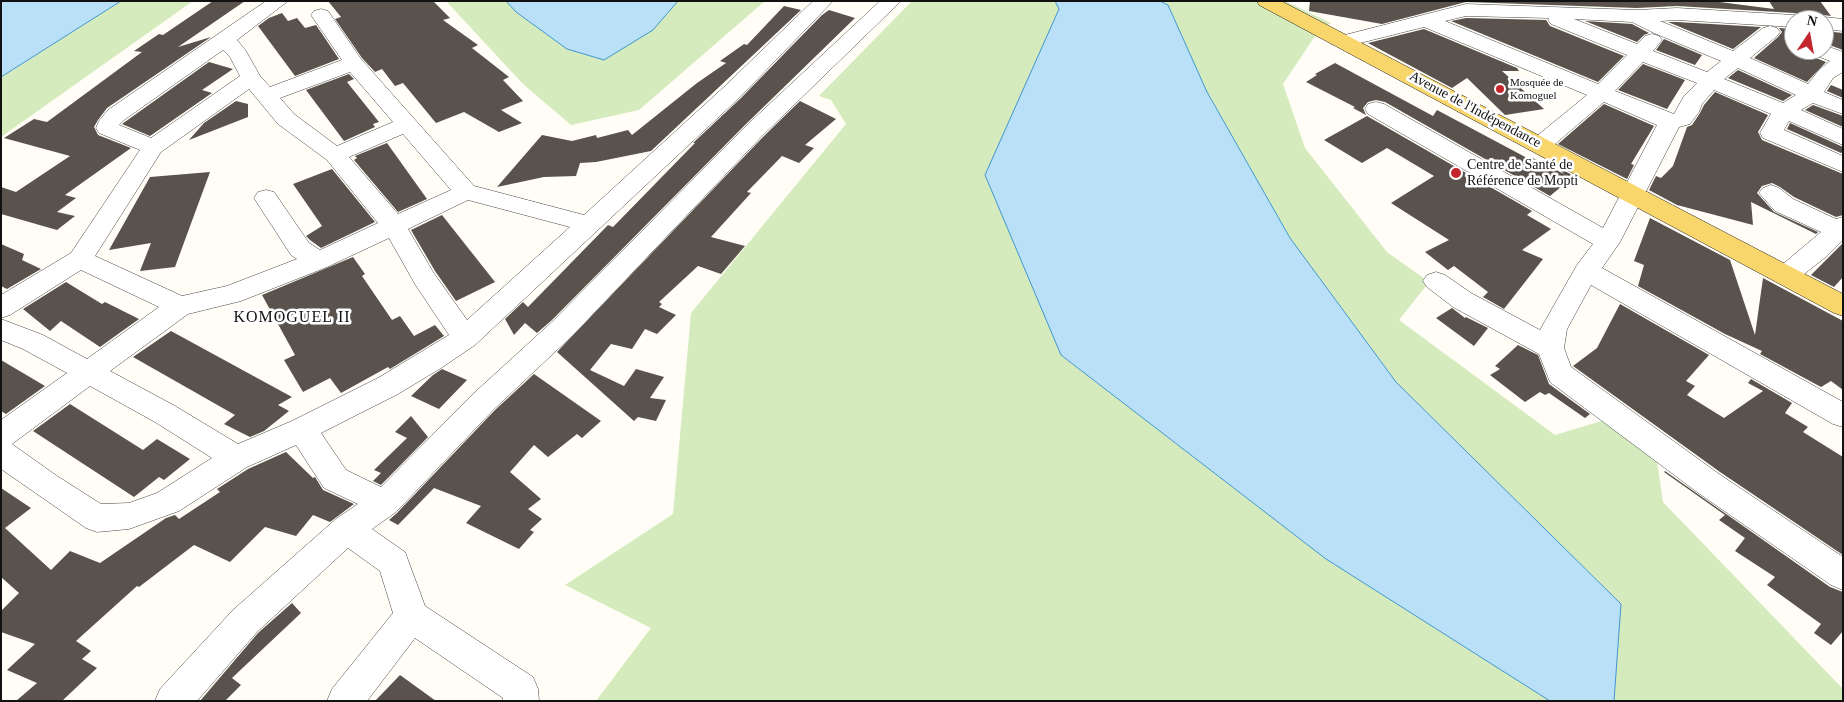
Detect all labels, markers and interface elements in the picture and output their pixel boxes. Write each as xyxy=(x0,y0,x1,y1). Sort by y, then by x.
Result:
north arrow xyxy=(1784,10,1834,60)
text: N xyxy=(1806,12,1819,29)
street label: Avenue de l'Indépendance xyxy=(1406,68,1544,152)
place label: Mosquée de Komoguel xyxy=(1510,76,1563,102)
marker: Mosquée de Komoguel xyxy=(1494,83,1506,95)
place label: Centre de Santé de Référence de Mopti xyxy=(1467,157,1578,190)
marker: Centre de Santé de Référence de Mopti xyxy=(1449,166,1463,180)
district label: KOMOGUEL II xyxy=(232,308,352,328)

